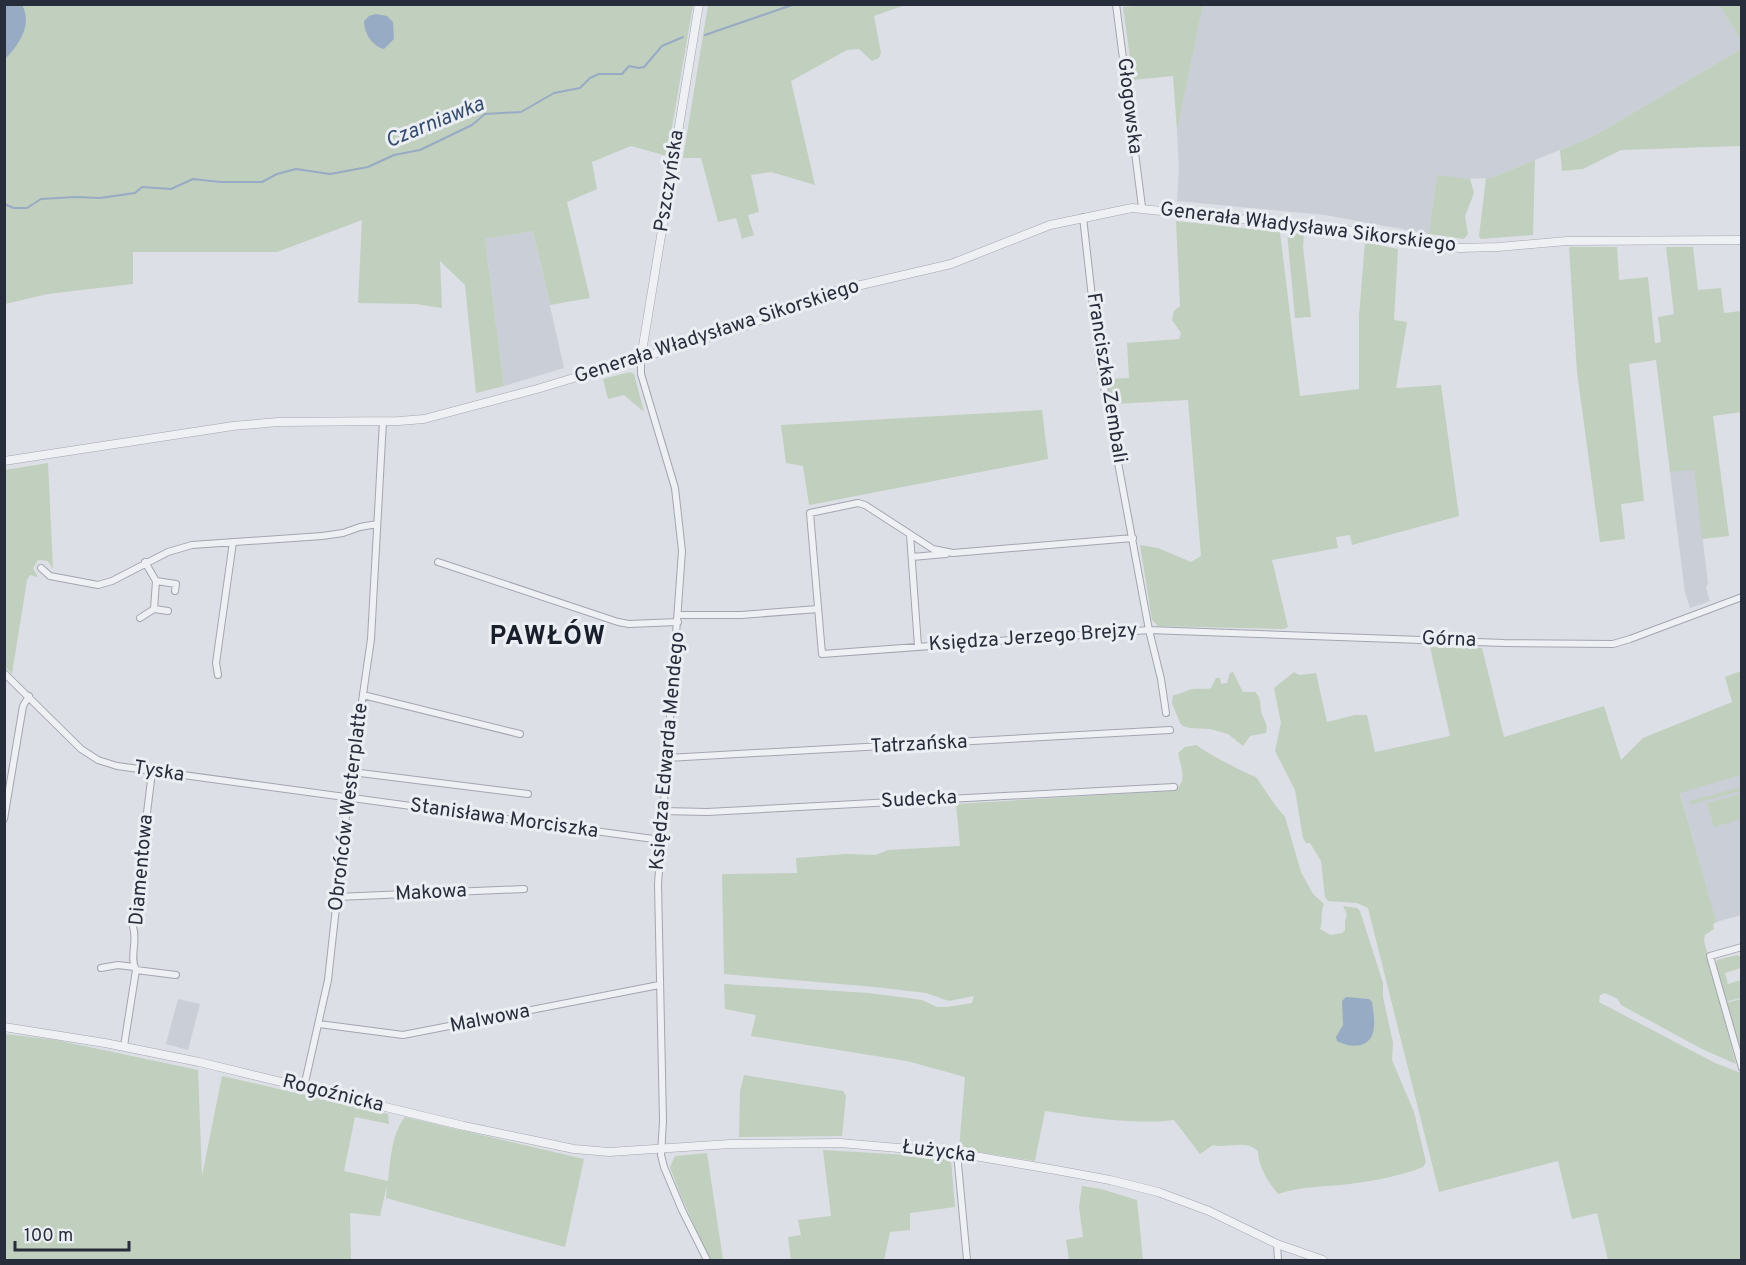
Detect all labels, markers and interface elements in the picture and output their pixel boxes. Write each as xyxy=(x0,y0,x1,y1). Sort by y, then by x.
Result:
street label: Głogowska xyxy=(1110,56,1148,156)
water label: Czarniawka xyxy=(382,91,489,155)
street label: Pszczyńska xyxy=(649,128,691,234)
street label: Generała Władysława Sikorskiego xyxy=(1159,197,1457,259)
street label: Generała Władysława Sikorskiego xyxy=(571,274,863,390)
street label: Franciszka Zembali xyxy=(1080,291,1132,465)
street label: Księdza Jerzego Brejzy xyxy=(928,618,1138,658)
district label: PAWŁÓW xyxy=(490,619,606,654)
street label: Górna xyxy=(1421,626,1477,654)
street label: Księdza Edwarda Mendego xyxy=(645,631,691,871)
street label: Obrońców Westerplatte xyxy=(323,701,375,913)
street label: Tatrzańska xyxy=(870,729,968,761)
street label: Tyska xyxy=(132,755,186,789)
street label: Sudecka xyxy=(880,785,958,815)
street label: Stanisława Morciszka xyxy=(408,793,600,845)
street label: Diamentowa xyxy=(124,813,160,927)
street label: Makowa xyxy=(395,878,467,908)
street label: Malwowa xyxy=(448,999,532,1039)
street label: Rogoźnicka xyxy=(280,1069,386,1119)
street label: Łużycka xyxy=(901,1135,977,1169)
scale bar xyxy=(15,1214,129,1252)
text: 100 m xyxy=(24,1225,73,1248)

